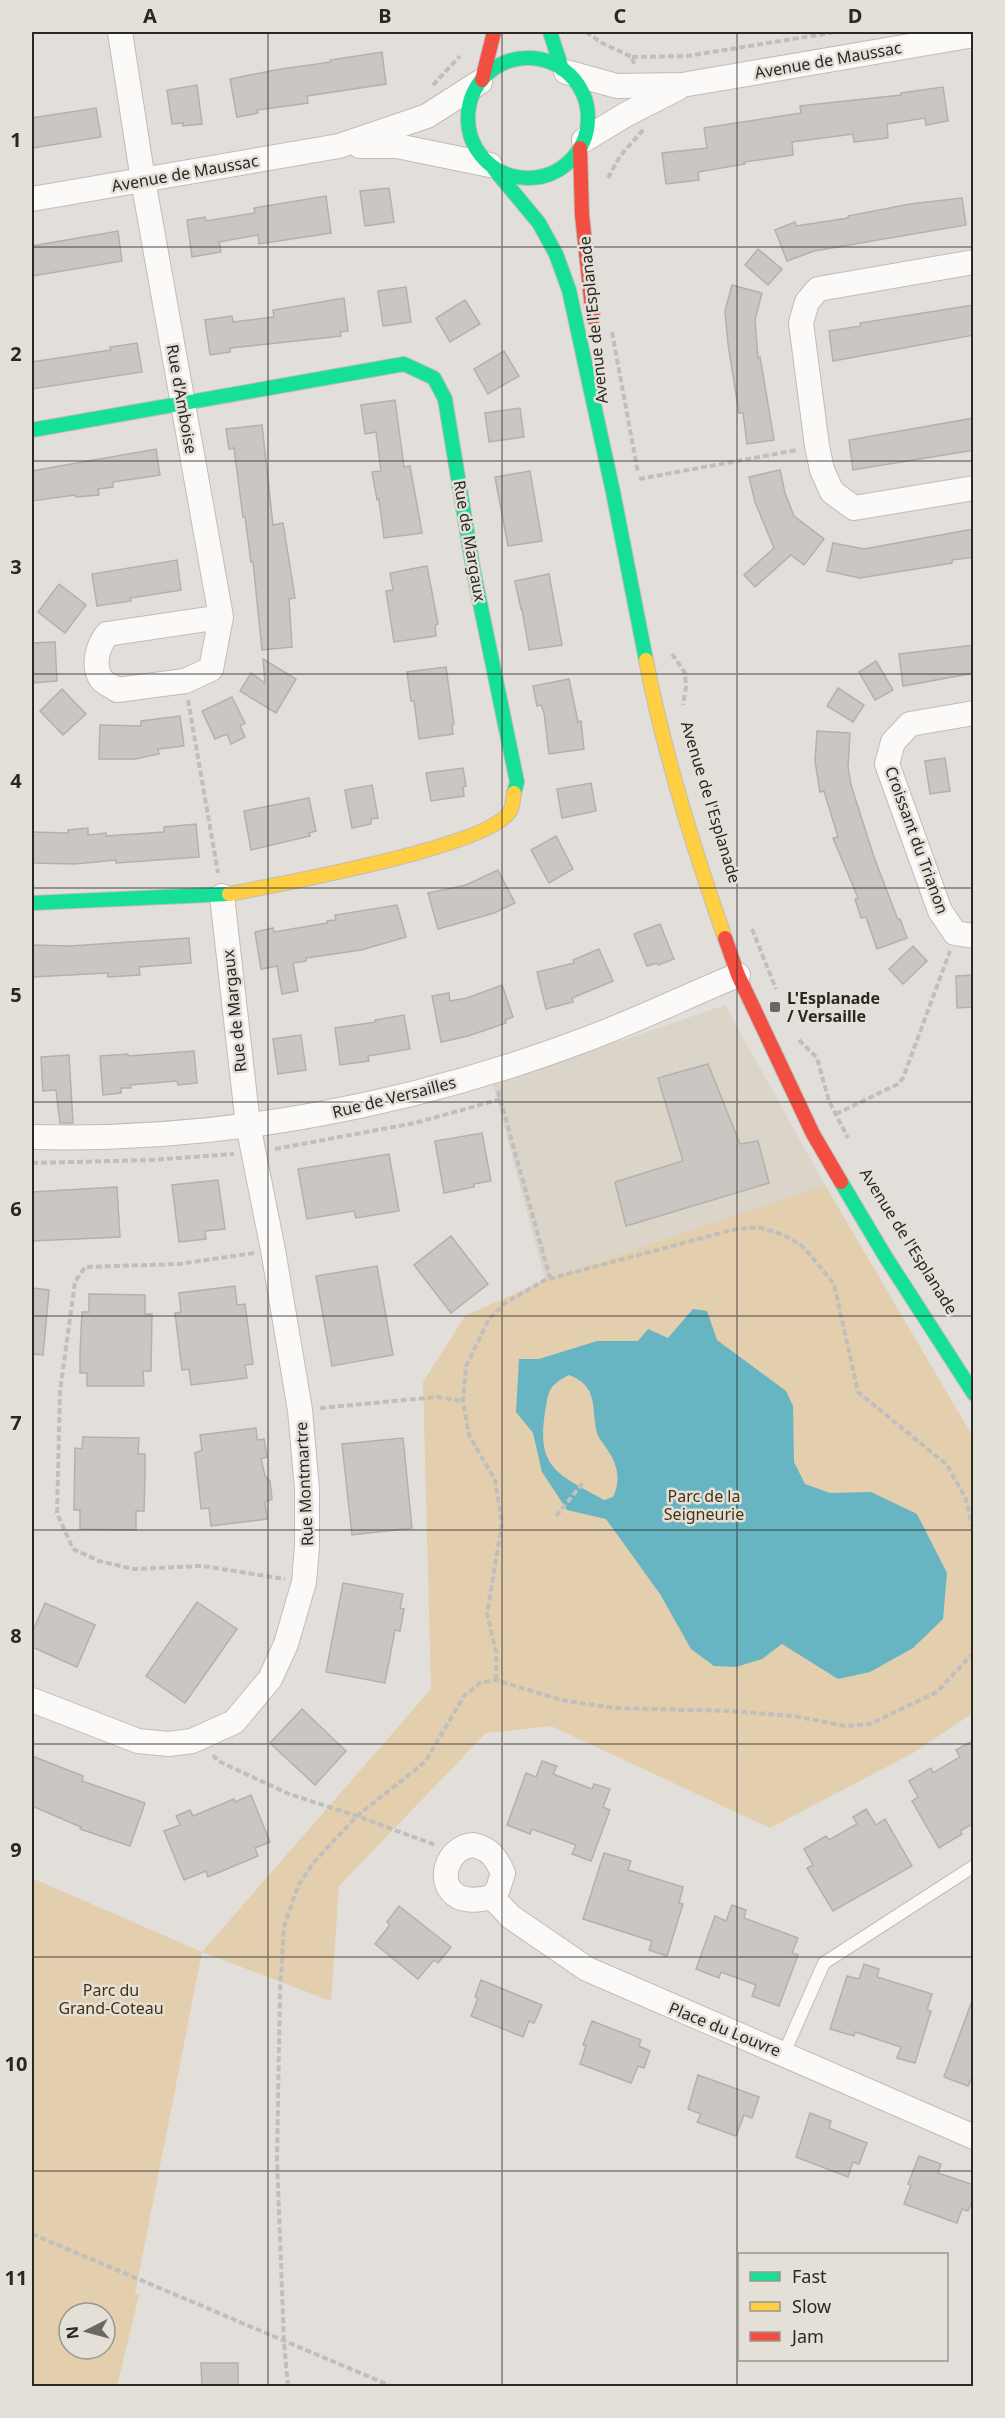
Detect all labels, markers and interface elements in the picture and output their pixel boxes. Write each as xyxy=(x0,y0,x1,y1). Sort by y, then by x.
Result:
text: A xyxy=(143,2,157,29)
text: B xyxy=(378,2,392,29)
text: C xyxy=(614,2,627,29)
text: D xyxy=(848,2,862,29)
street label: Avenue de Maussac xyxy=(753,36,903,84)
text: 1 xyxy=(10,126,22,153)
street label: Avenue de Maussac xyxy=(110,149,260,197)
street label: Avenue de l'Esplanade xyxy=(573,235,613,405)
text: 2 xyxy=(10,340,22,367)
street label: Rue d'Amboise xyxy=(162,342,202,456)
street label: Rue de Margaux xyxy=(448,478,492,604)
text: 3 xyxy=(10,553,22,580)
street label: Avenue de l'Esplanade xyxy=(676,718,746,886)
street label: Croissant du Trianon xyxy=(880,763,954,917)
text: 4 xyxy=(10,767,22,794)
street label: Rue de Margaux xyxy=(217,948,251,1073)
text: 5 xyxy=(10,981,22,1008)
place label: L'Esplanade / Versaille xyxy=(787,987,880,1027)
marker: L'Esplanade / Versaille xyxy=(768,1000,782,1014)
street label: Rue de Versailles xyxy=(330,1071,458,1123)
street label: Avenue de l'Esplanade xyxy=(855,1164,963,1318)
text: 6 xyxy=(10,1195,22,1222)
text: 7 xyxy=(10,1409,22,1436)
street label: Rue Montmartre xyxy=(290,1421,318,1547)
park label: Parc de la Seigneurie xyxy=(664,1485,744,1525)
text: 8 xyxy=(10,1622,22,1649)
text: 9 xyxy=(10,1836,22,1863)
park label: Parc du Grand-Coteau xyxy=(58,1979,164,2019)
street label: Place du Louvre xyxy=(666,1997,784,2061)
text: 10 xyxy=(5,2050,27,2077)
legend xyxy=(738,2253,948,2361)
text: 11 xyxy=(5,2264,27,2291)
text: Fast xyxy=(792,2264,827,2288)
text: Slow xyxy=(792,2294,831,2318)
north arrow xyxy=(57,2301,117,2361)
text: Jam xyxy=(790,2324,824,2348)
text: N xyxy=(60,2325,84,2340)

